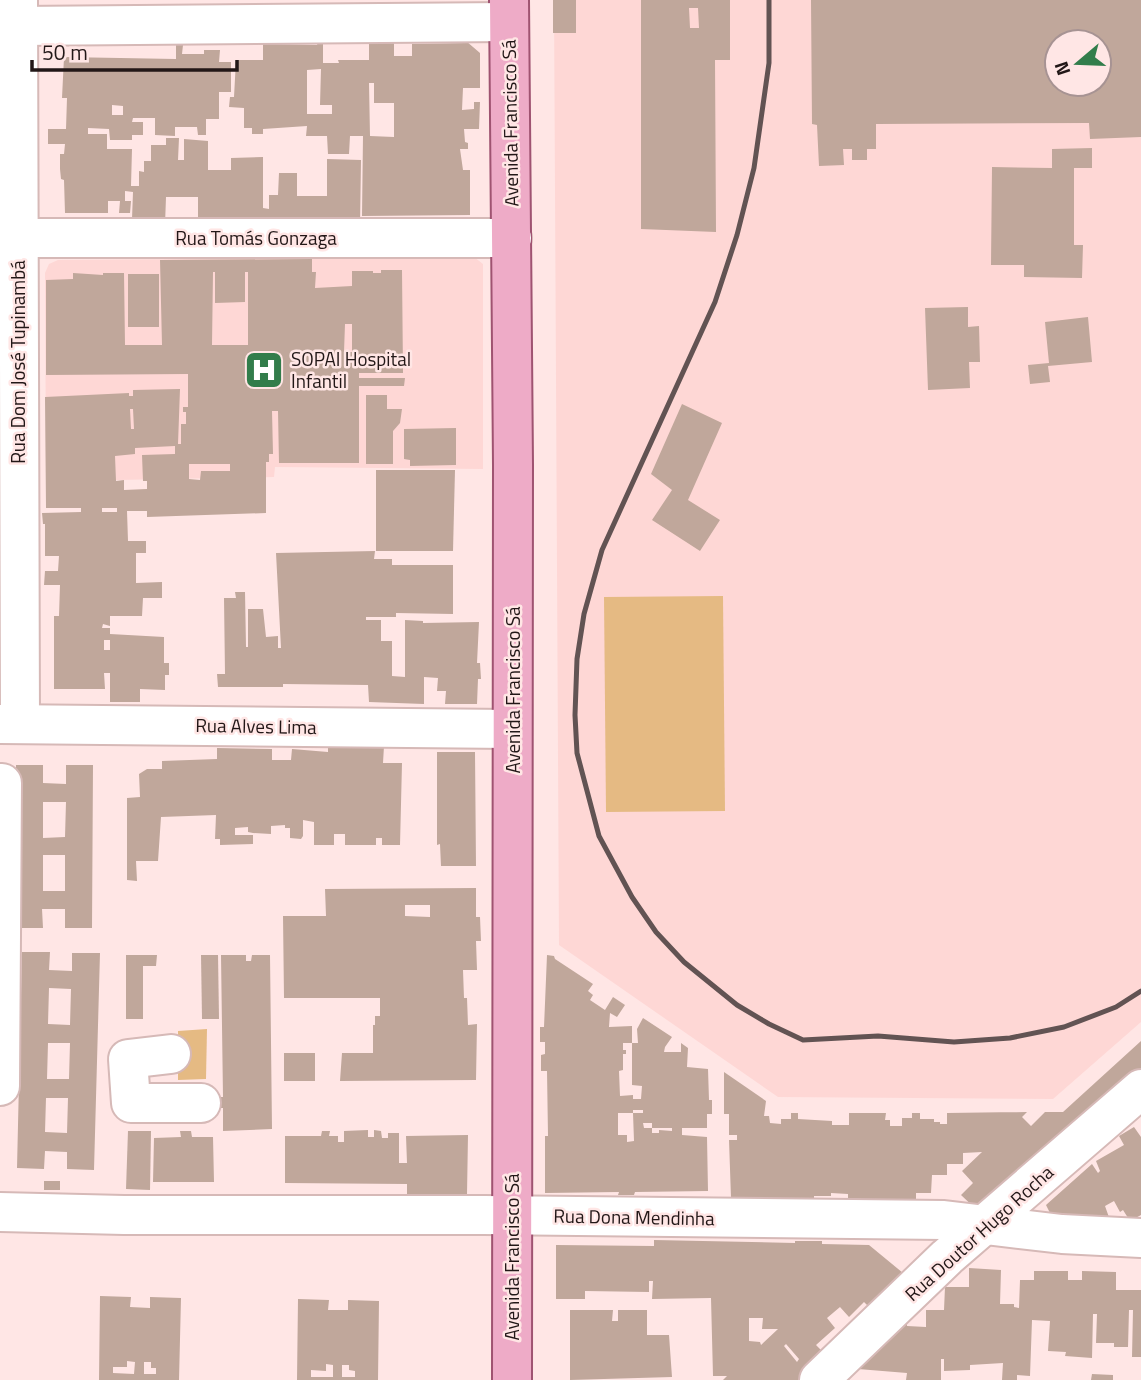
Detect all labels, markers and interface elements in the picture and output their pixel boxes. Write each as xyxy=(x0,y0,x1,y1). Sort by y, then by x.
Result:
scale bar xyxy=(32,28,236,72)
north arrow xyxy=(1043,28,1113,98)
text: 50 m xyxy=(42,36,88,68)
street label: Avenida Francisco Sá xyxy=(494,39,525,207)
text: N xyxy=(1046,58,1077,80)
street label: Rua Tomás Gonzaga xyxy=(175,223,337,252)
street label: Rua Dom José Tupinambá xyxy=(3,260,32,464)
place label: SOPAI Hospital Infantil xyxy=(291,344,411,395)
hospital icon: SOPAI Hospital Infantil xyxy=(243,349,285,391)
street label: Avenida Francisco Sá xyxy=(498,606,527,774)
street label: Rua Alves Lima xyxy=(195,710,317,741)
street label: Rua Doutor Hugo Rocha xyxy=(898,1157,1060,1308)
street label: Avenida Francisco Sá xyxy=(497,1173,526,1341)
street label: Rua Dona Mendinha xyxy=(553,1201,715,1232)

